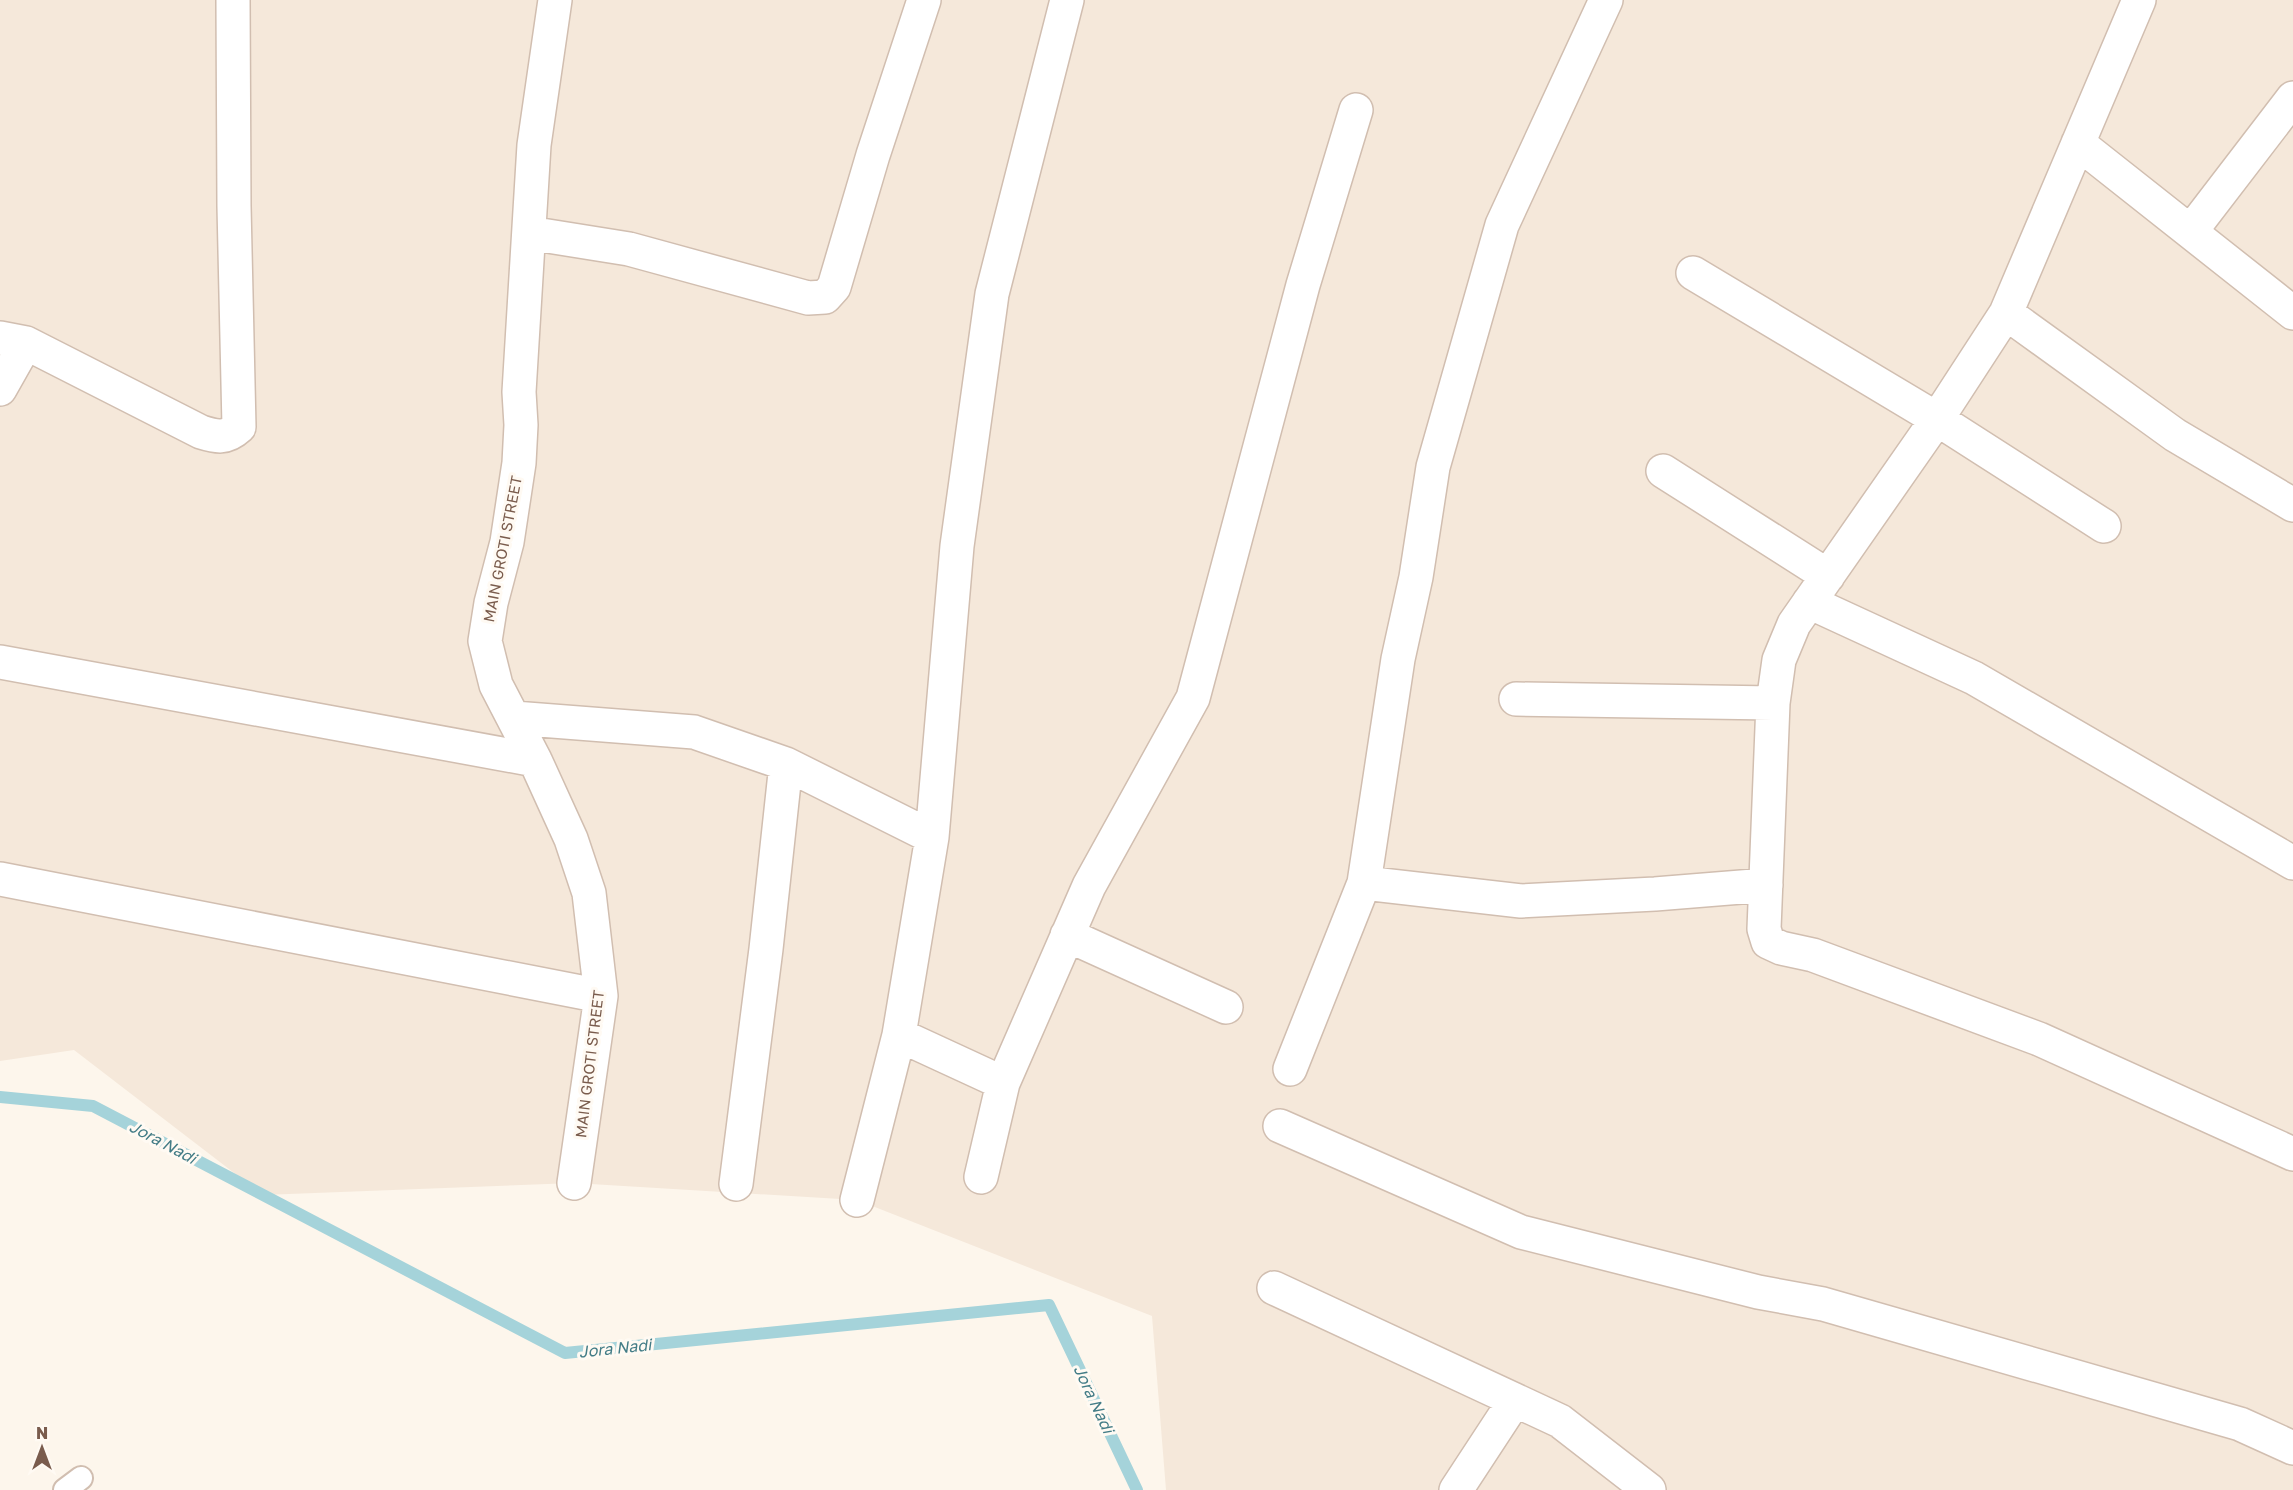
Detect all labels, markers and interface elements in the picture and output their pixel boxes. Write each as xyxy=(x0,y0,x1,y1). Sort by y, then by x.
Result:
street label: MAIN GROTI STREET xyxy=(479,474,525,624)
street label: MAIN GROTI STREET xyxy=(571,989,607,1139)
water label: Jora Nadi xyxy=(126,1116,201,1169)
water label: Jora Nadi xyxy=(578,1334,654,1362)
water label: Jora Nadi xyxy=(1070,1362,1119,1438)
north arrow xyxy=(12,1418,72,1478)
text: N xyxy=(36,1423,48,1443)

